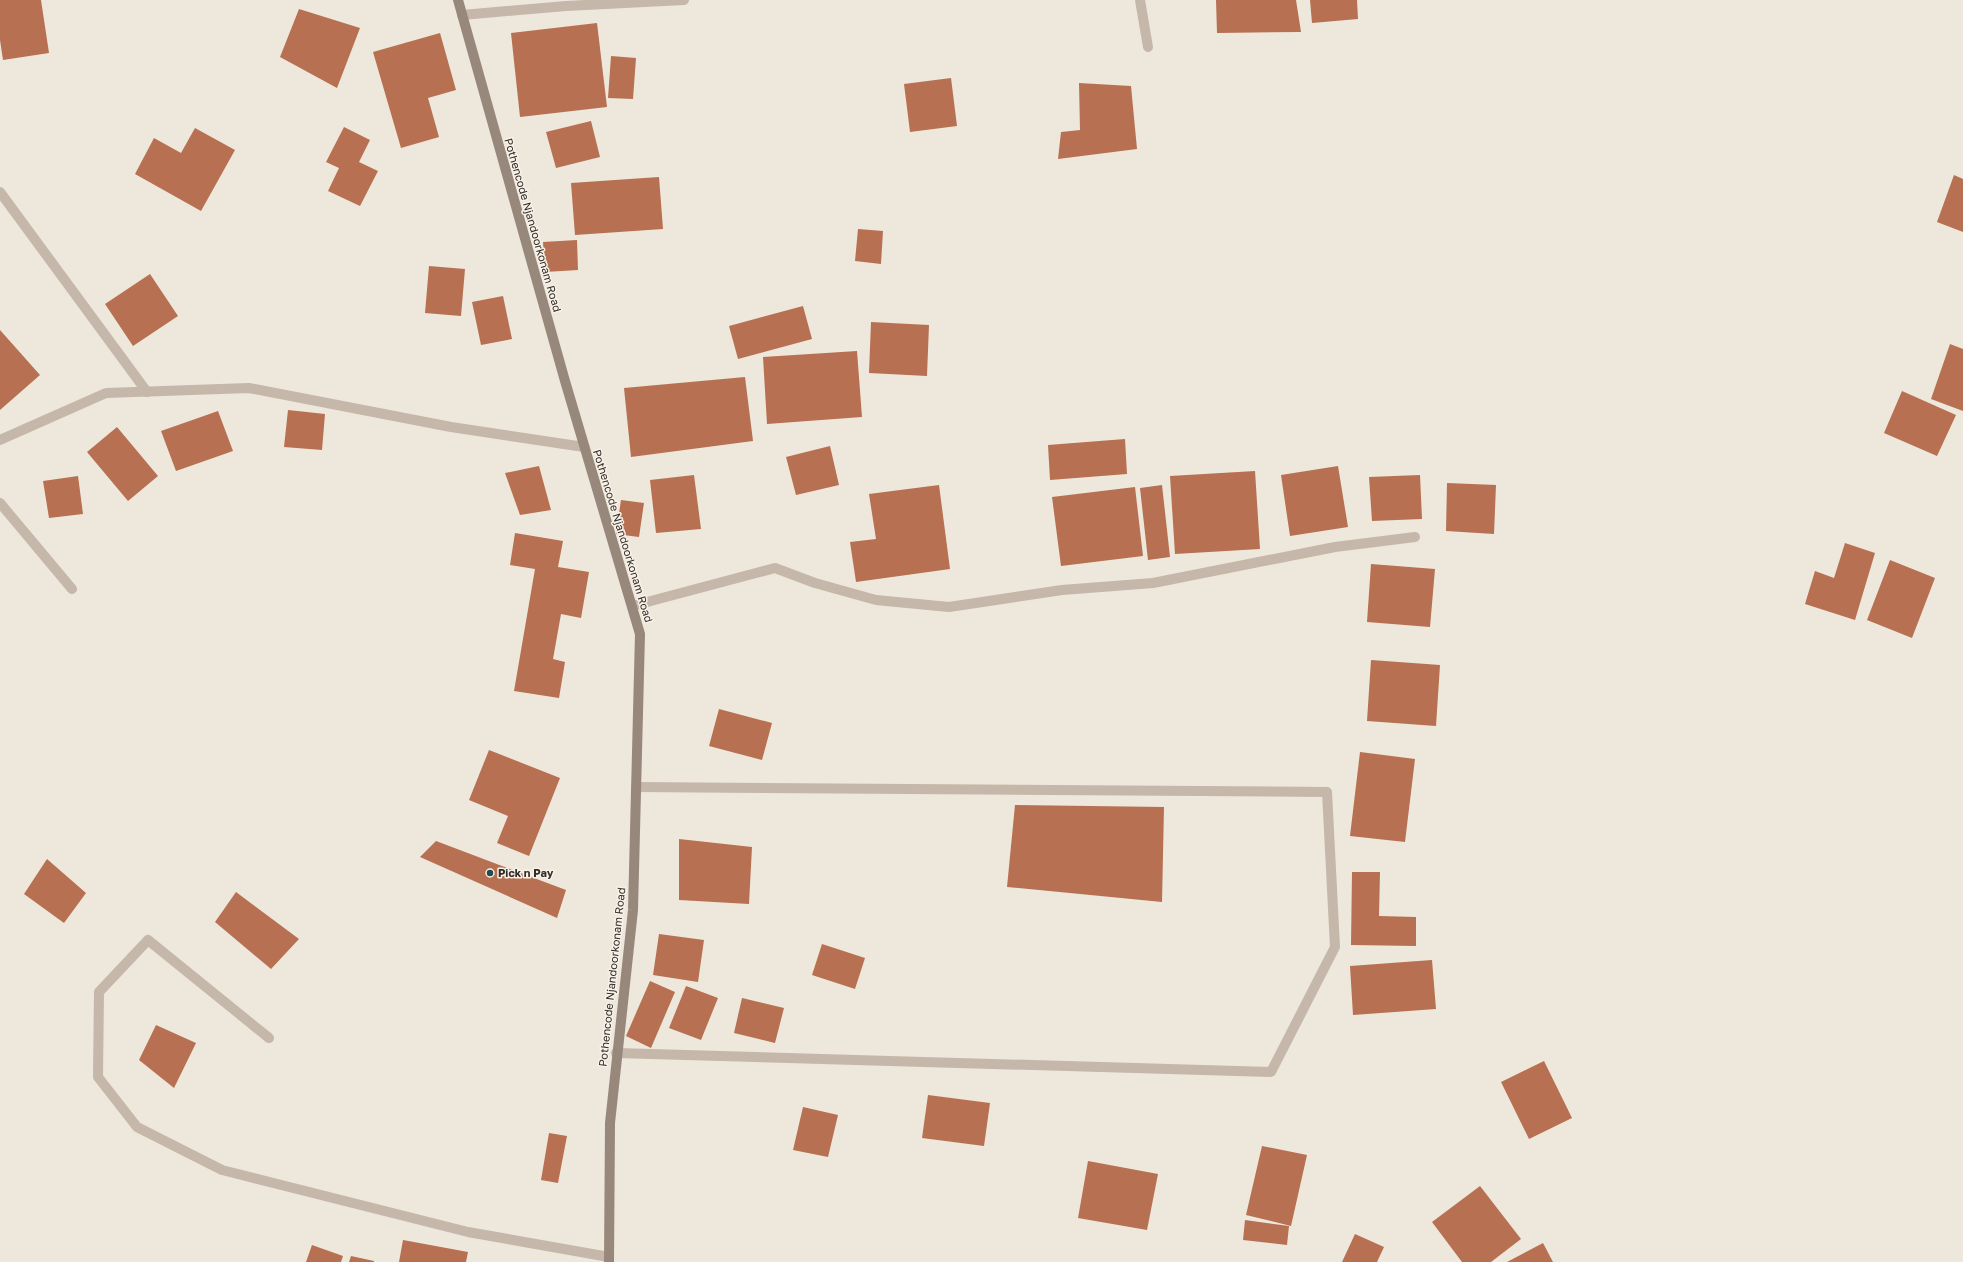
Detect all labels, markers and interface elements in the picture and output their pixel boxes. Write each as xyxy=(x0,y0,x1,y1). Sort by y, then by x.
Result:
street label: Pothencode Njandoorkonam Road xyxy=(502,137,565,313)
street label: Pothencode Njandoorkonam Road xyxy=(591,448,656,624)
place label: Pick n Pay xyxy=(498,866,554,879)
marker: Pick n Pay xyxy=(485,868,495,878)
street label: Pothencode Njandoorkonam Road xyxy=(596,887,627,1067)

